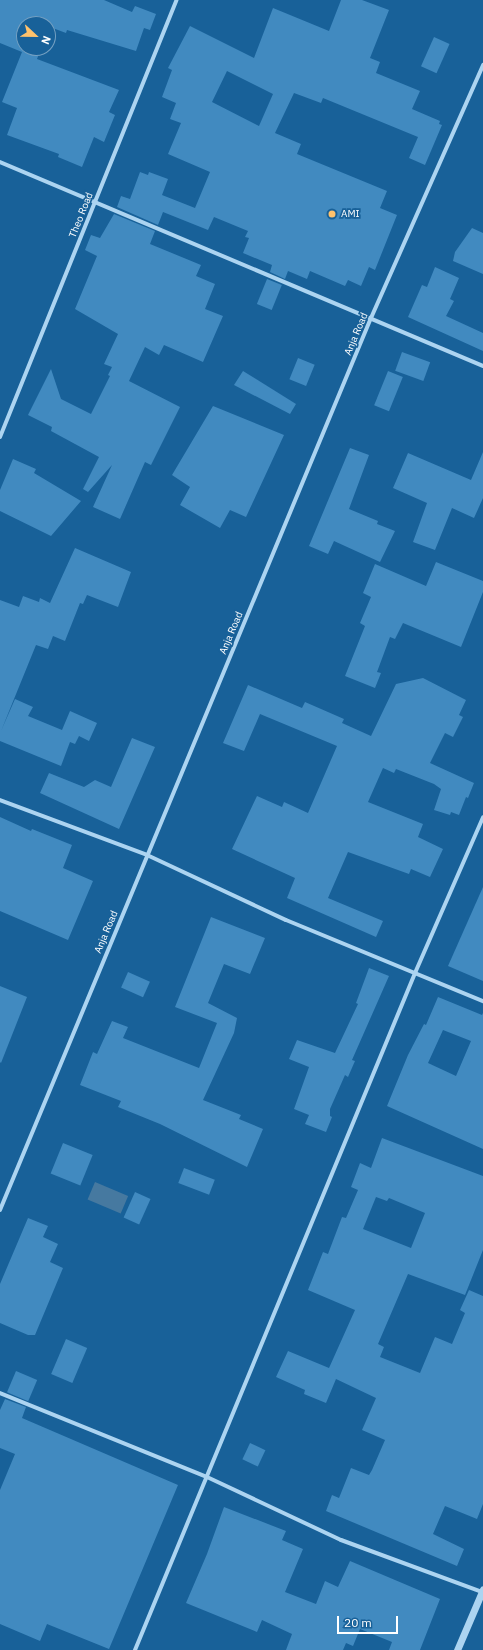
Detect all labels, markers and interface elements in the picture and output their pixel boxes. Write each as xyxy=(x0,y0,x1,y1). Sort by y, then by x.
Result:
north arrow xyxy=(16,16,56,56)
text: N xyxy=(38,34,54,46)
street label: Theo Road xyxy=(66,191,96,239)
marker: AMI xyxy=(326,208,338,220)
place label: AMI xyxy=(341,208,360,220)
street label: Anja Road xyxy=(342,311,370,357)
street label: Anja Road xyxy=(217,610,245,656)
street label: Anja Road xyxy=(92,909,120,955)
scale bar xyxy=(339,1608,400,1634)
text: 20 m xyxy=(344,1615,372,1630)

